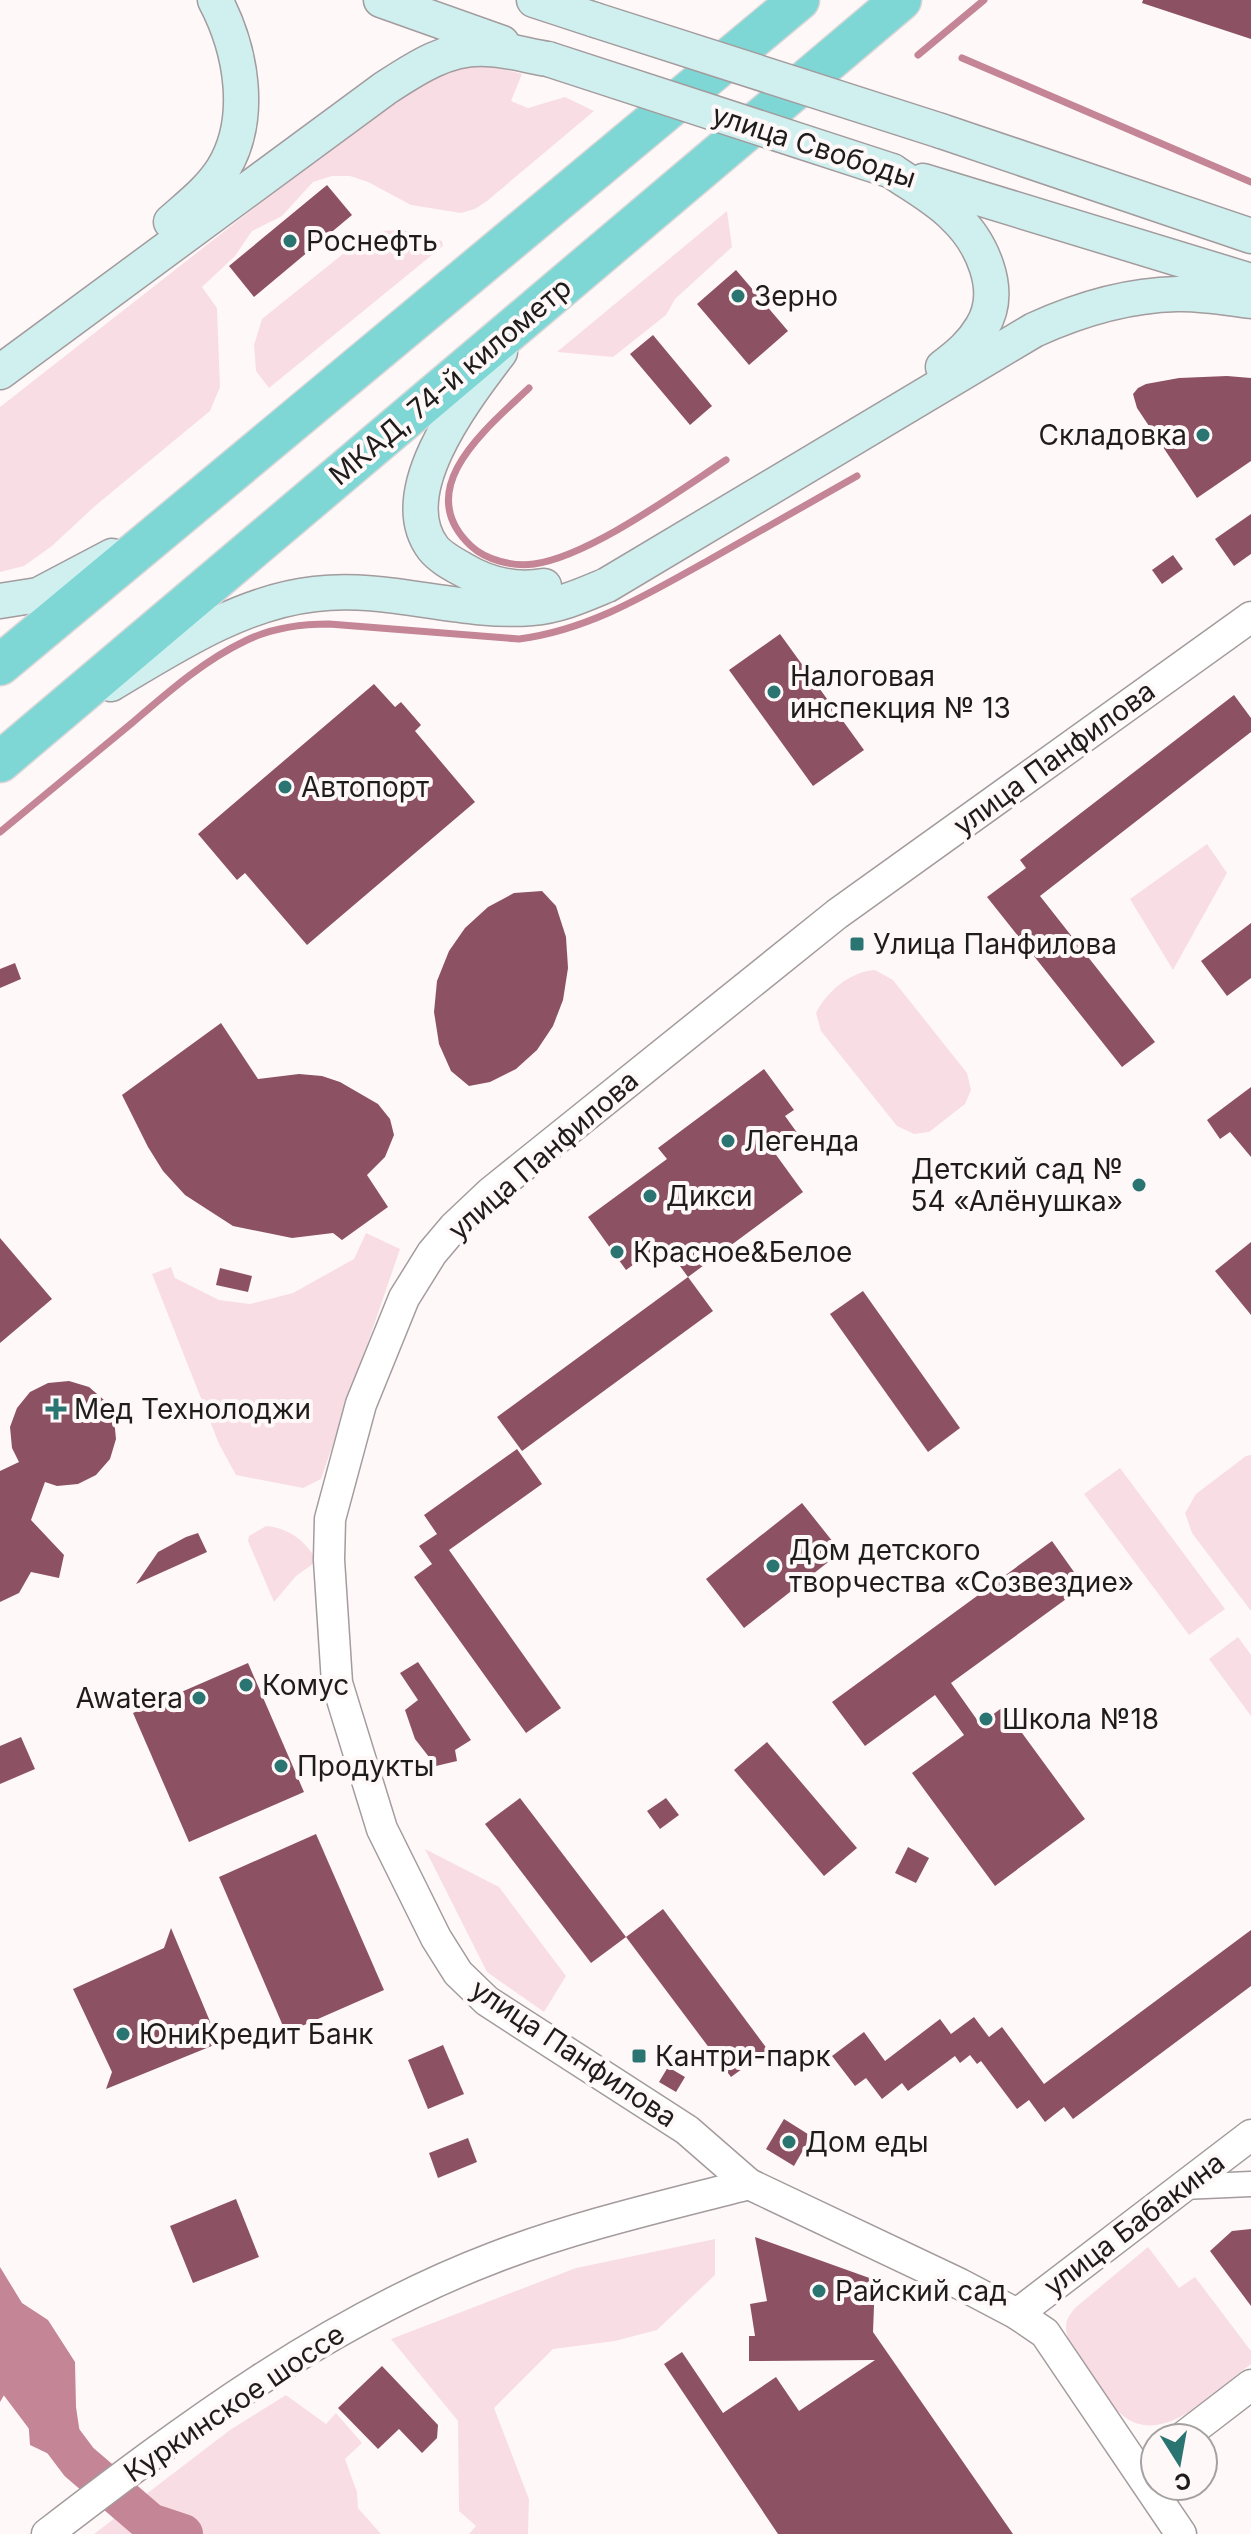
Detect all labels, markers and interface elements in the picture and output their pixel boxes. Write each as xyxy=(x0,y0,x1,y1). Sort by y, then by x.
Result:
street label: улица Свободы xyxy=(708,97,920,195)
place label: Роснефть xyxy=(306,224,438,258)
marker: Роснефть xyxy=(281,232,299,250)
street label: МКАД, 74-й километр xyxy=(322,270,578,492)
place label: Зерно xyxy=(754,279,838,313)
marker: Зерно xyxy=(729,287,747,305)
place label: Складовка xyxy=(1038,418,1187,452)
marker: Складовка xyxy=(1194,426,1212,444)
place label: Налоговая инспекция № 13 xyxy=(790,659,1011,725)
street label: улица Панфилова xyxy=(947,673,1161,843)
marker: Налоговая инспекция № 13 xyxy=(765,683,783,701)
place label: Автопорт xyxy=(301,770,429,804)
marker: Автопорт xyxy=(276,778,294,796)
place label: Улица Панфилова xyxy=(873,927,1117,961)
marker: Улица Панфилова xyxy=(848,935,866,953)
street label: улица Панфилова xyxy=(441,1063,645,1247)
place label: Легенда xyxy=(744,1124,859,1158)
marker: Легенда xyxy=(719,1132,737,1150)
place label: Детский сад № 54 «Алёнушка» xyxy=(910,1152,1123,1218)
marker: Детский сад № 54 «Алёнушка» xyxy=(1130,1176,1148,1194)
place label: Дикси xyxy=(666,1179,753,1213)
marker: Дикси xyxy=(641,1187,659,1205)
place label: Красное&Белое xyxy=(633,1235,852,1269)
marker: Красное&Белое xyxy=(608,1243,626,1261)
place label: Мед Технолоджи xyxy=(74,1392,311,1426)
marker: Мед Технолоджи xyxy=(45,1398,67,1420)
place label: Дом детского творчества «Созвездие» xyxy=(789,1533,1134,1599)
marker: Дом детского творчества «Созвездие» xyxy=(764,1557,782,1575)
place label: Комус xyxy=(262,1668,349,1702)
marker: Комус xyxy=(237,1676,255,1694)
place label: Awatera xyxy=(75,1681,183,1715)
marker: Awatera xyxy=(190,1689,208,1707)
place label: Школа №18 xyxy=(1002,1702,1159,1736)
marker: Школа №18 xyxy=(977,1710,995,1728)
place label: Продукты xyxy=(297,1749,434,1783)
marker: Продукты xyxy=(272,1757,290,1775)
street label: улица Панфилова xyxy=(465,1972,683,2134)
place label: ЮниКредит Банк xyxy=(139,2017,373,2051)
marker: ЮниКредит Банк xyxy=(114,2025,132,2043)
place label: Кантри-парк xyxy=(655,2039,831,2073)
marker: Кантри-парк xyxy=(630,2047,648,2065)
place label: Дом еды xyxy=(805,2125,929,2159)
marker: Дом еды xyxy=(780,2133,798,2151)
street label: улица Бабакина xyxy=(1037,2145,1231,2303)
place label: Райский сад xyxy=(835,2274,1007,2308)
marker: Райский сад xyxy=(810,2282,828,2300)
street label: Куркинское шоссе xyxy=(117,2317,351,2489)
north arrow xyxy=(1139,2422,1219,2502)
text: С xyxy=(1172,2467,1193,2496)

